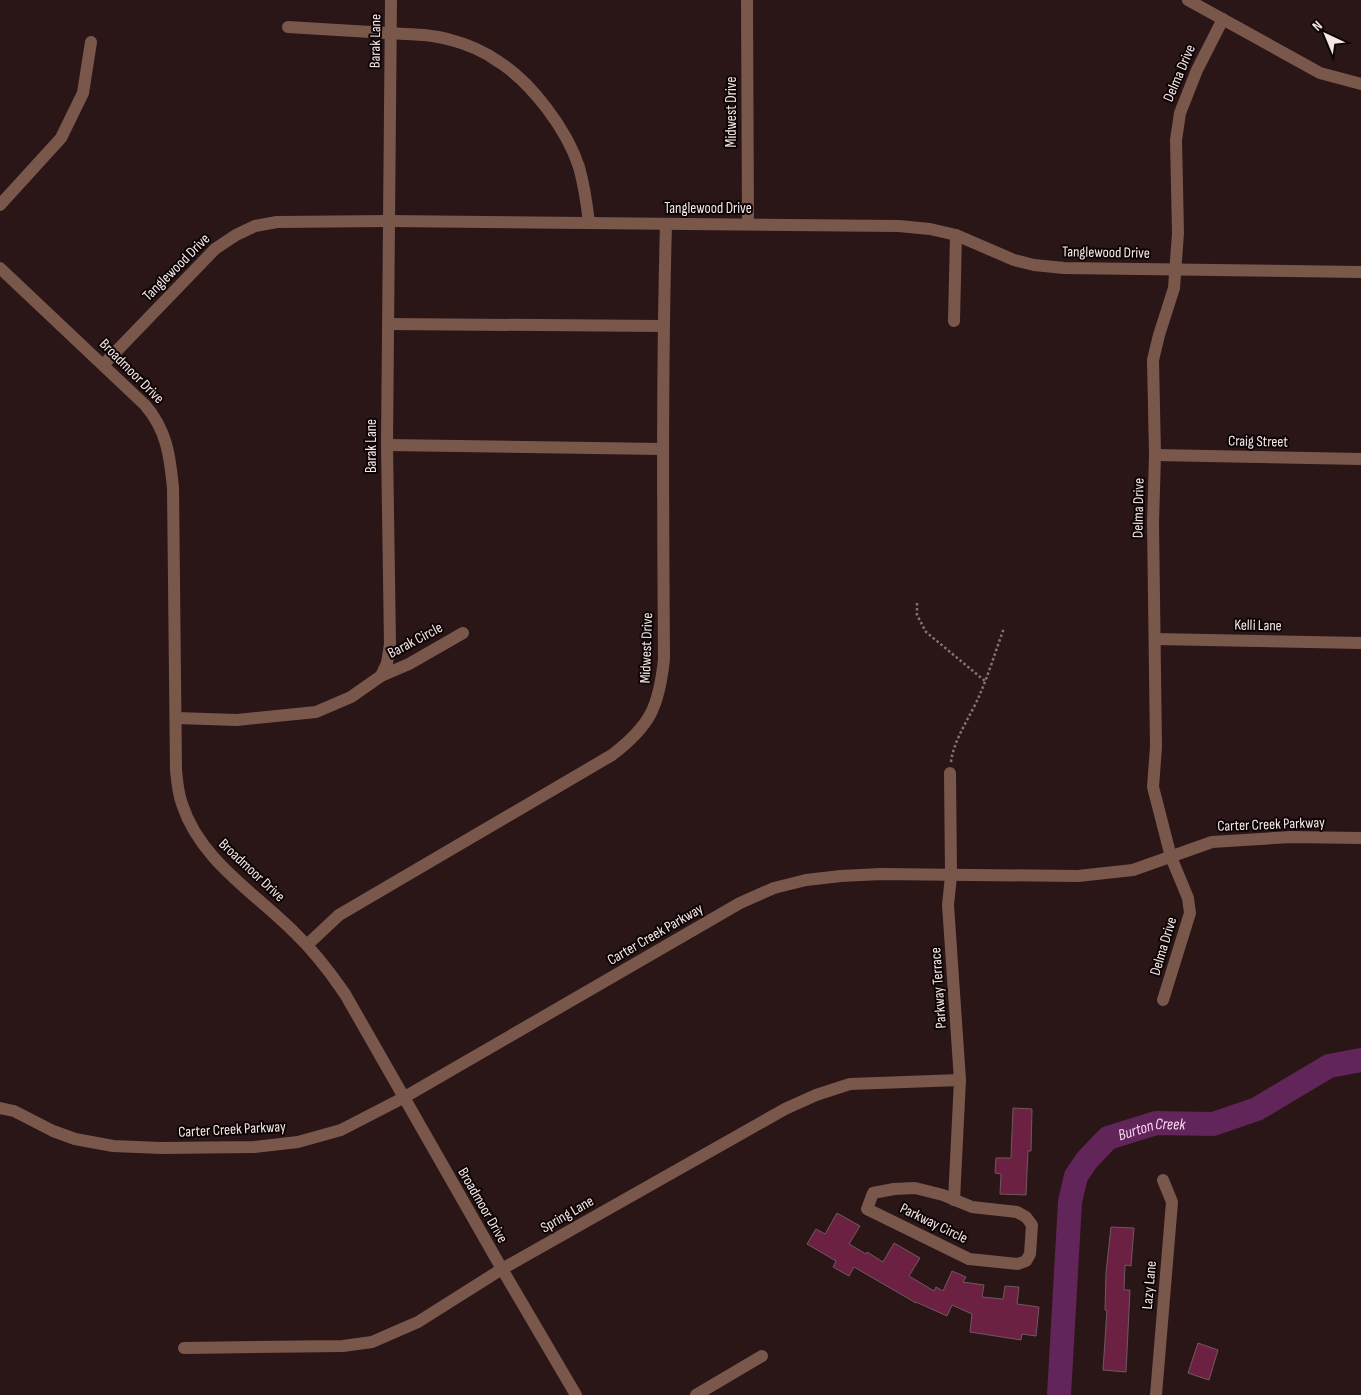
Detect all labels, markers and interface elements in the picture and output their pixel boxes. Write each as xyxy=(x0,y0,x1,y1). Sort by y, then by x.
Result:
north arrow xyxy=(1301,10,1351,60)
street label: Barak Lane xyxy=(366,14,385,68)
text: N xyxy=(1309,17,1326,35)
street label: Delma Drive xyxy=(1159,42,1200,105)
street label: Midwest Drive xyxy=(722,77,741,147)
street label: Tanglewood Drive xyxy=(664,199,752,218)
street label: Tanglewood Drive xyxy=(139,230,214,305)
street label: Tanglewood Drive xyxy=(1062,242,1150,263)
street label: Broadmoor Drive xyxy=(95,335,168,408)
street label: Barak Lane xyxy=(362,419,381,473)
street label: Craig Street xyxy=(1228,431,1289,452)
street label: Delma Drive xyxy=(1128,478,1149,538)
street label: Midwest Drive xyxy=(636,612,657,684)
street label: Kelli Lane xyxy=(1234,616,1282,635)
street label: Barak Circle xyxy=(385,618,446,663)
street label: Carter Creek Parkway xyxy=(1217,813,1325,836)
street label: Broadmoor Drive xyxy=(214,835,289,906)
street label: Carter Creek Parkway xyxy=(604,899,707,970)
street label: Delma Drive xyxy=(1146,915,1181,978)
street label: Parkway Terrace xyxy=(926,947,951,1029)
water label: Burton Creek xyxy=(1116,1115,1187,1145)
street label: Carter Creek Parkway xyxy=(178,1117,286,1142)
street label: Broadmoor Drive xyxy=(453,1164,512,1246)
street label: Spring Lane xyxy=(537,1192,597,1237)
street label: Parkway Circle xyxy=(897,1199,971,1248)
street label: Lazy Lane xyxy=(1138,1260,1161,1310)

